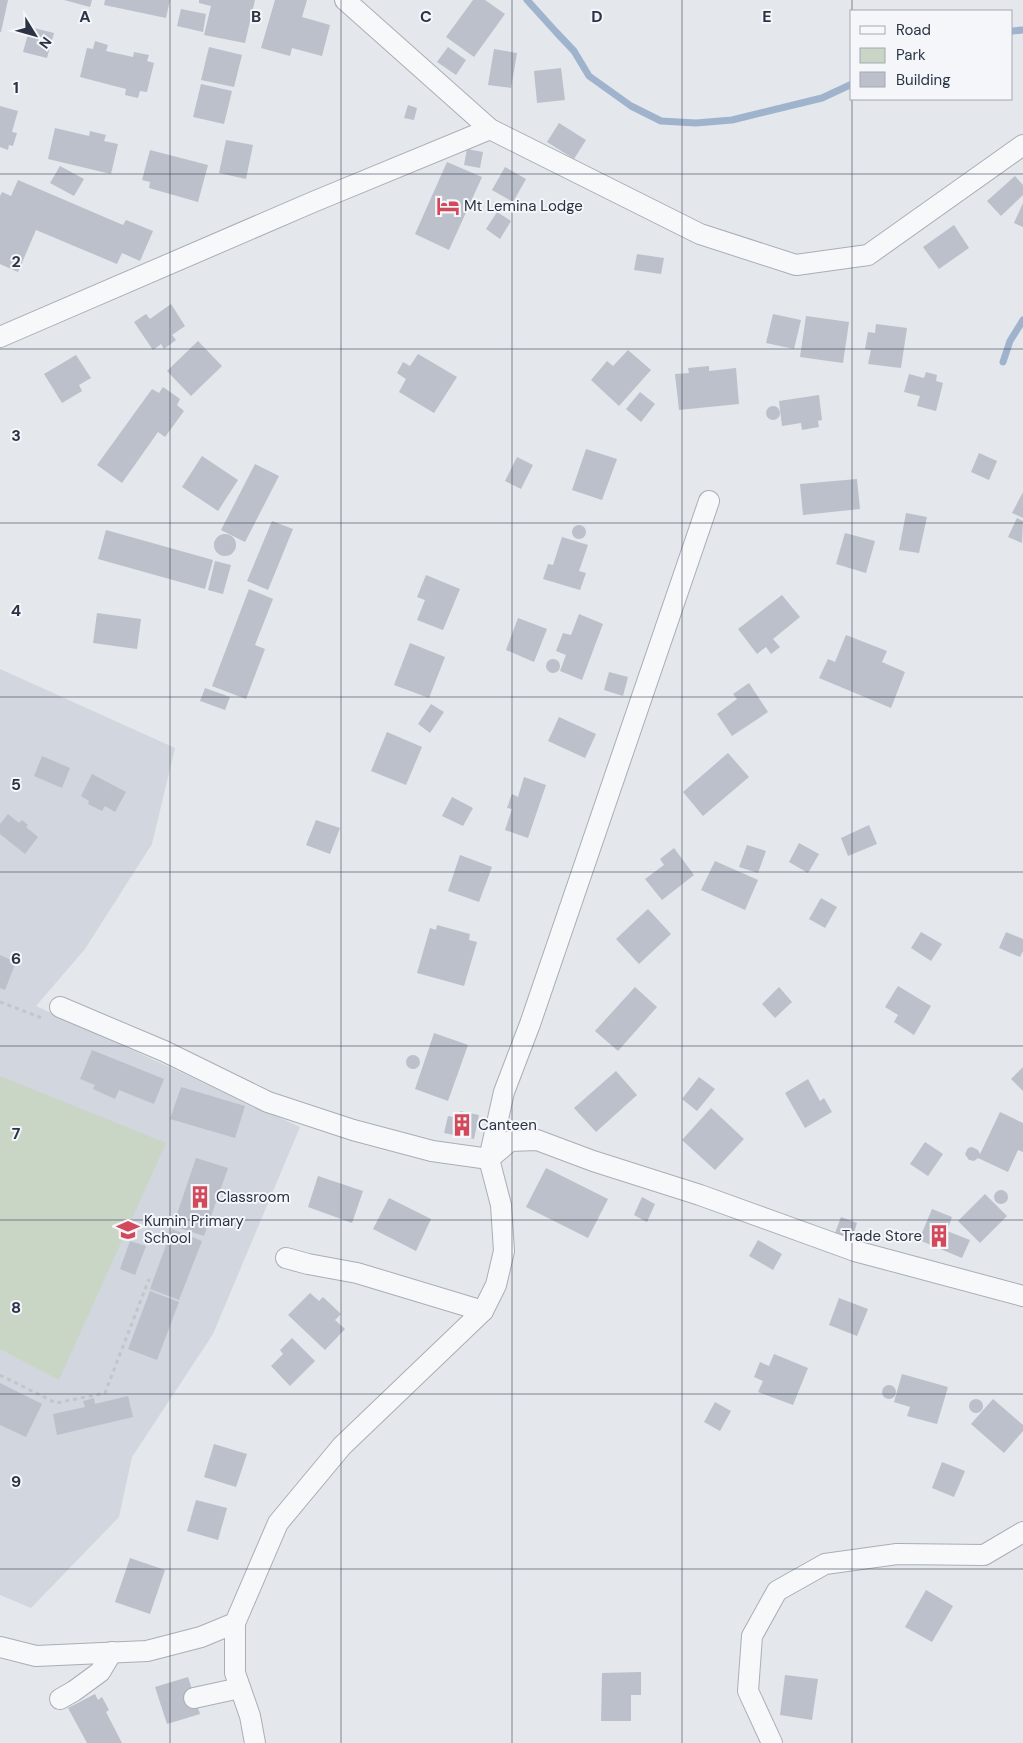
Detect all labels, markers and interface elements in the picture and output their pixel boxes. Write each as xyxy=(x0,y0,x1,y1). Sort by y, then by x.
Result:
text: A xyxy=(79,6,91,27)
text: B xyxy=(251,6,261,27)
text: C xyxy=(420,6,432,27)
text: D xyxy=(591,6,603,27)
text: E xyxy=(762,6,772,27)
north arrow xyxy=(10,10,60,60)
legend xyxy=(850,10,1013,100)
text: Road xyxy=(896,20,931,40)
text: N xyxy=(35,33,56,52)
text: Park xyxy=(896,45,926,65)
text: Building xyxy=(896,70,951,90)
text: 1 xyxy=(13,77,19,98)
hotel icon: Mt Lemina Lodge xyxy=(435,193,461,219)
place label: Mt Lemina Lodge xyxy=(464,196,583,216)
text: 2 xyxy=(11,251,21,272)
text: 3 xyxy=(11,425,21,446)
text: 4 xyxy=(11,600,21,621)
text: 5 xyxy=(11,774,21,795)
text: 6 xyxy=(11,948,21,969)
building icon: Canteen xyxy=(449,1112,475,1138)
place label: Canteen xyxy=(478,1115,537,1135)
text: 7 xyxy=(12,1123,21,1144)
building icon: Classroom xyxy=(187,1184,213,1210)
place label: Classroom xyxy=(216,1187,290,1207)
place label: Kumin Primary School xyxy=(144,1211,245,1248)
school or university icon: Kumin Primary School xyxy=(115,1217,141,1243)
building icon: Trade Store xyxy=(926,1223,952,1249)
place label: Trade Store xyxy=(842,1226,922,1246)
text: 8 xyxy=(11,1297,21,1318)
text: 9 xyxy=(11,1471,21,1492)

